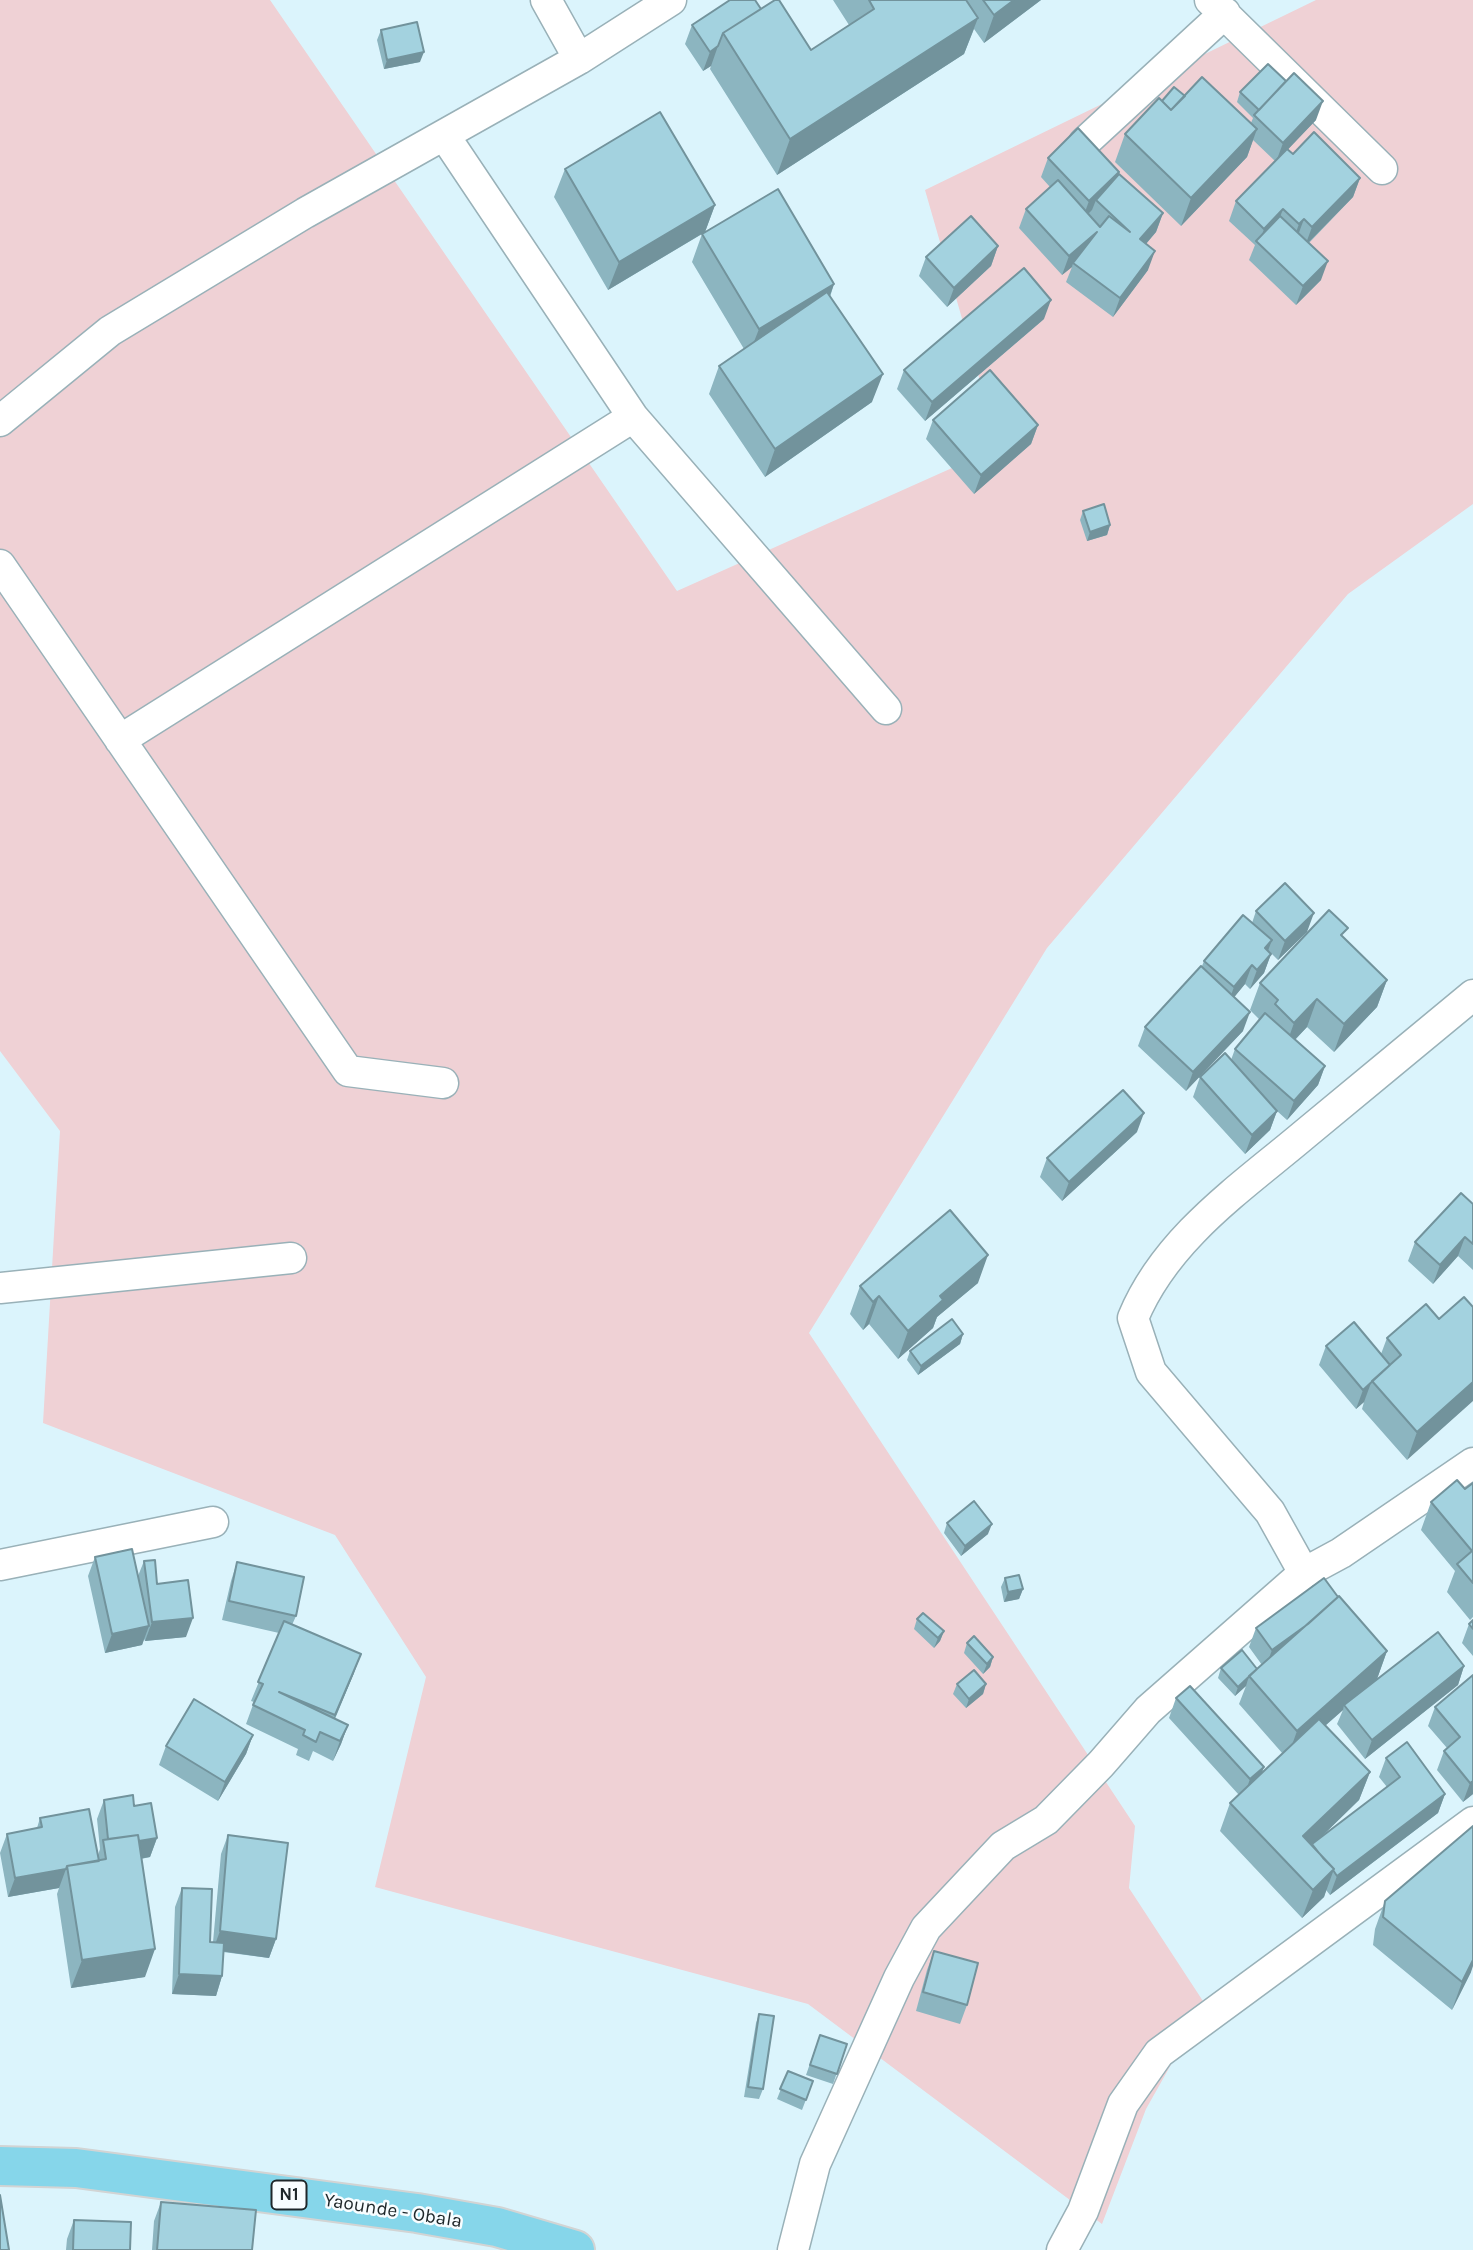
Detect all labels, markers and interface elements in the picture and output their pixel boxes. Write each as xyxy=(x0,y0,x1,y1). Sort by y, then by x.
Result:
road number: N1 xyxy=(272,2180,306,2210)
street label: Yaounde - Obala xyxy=(322,2189,464,2233)

